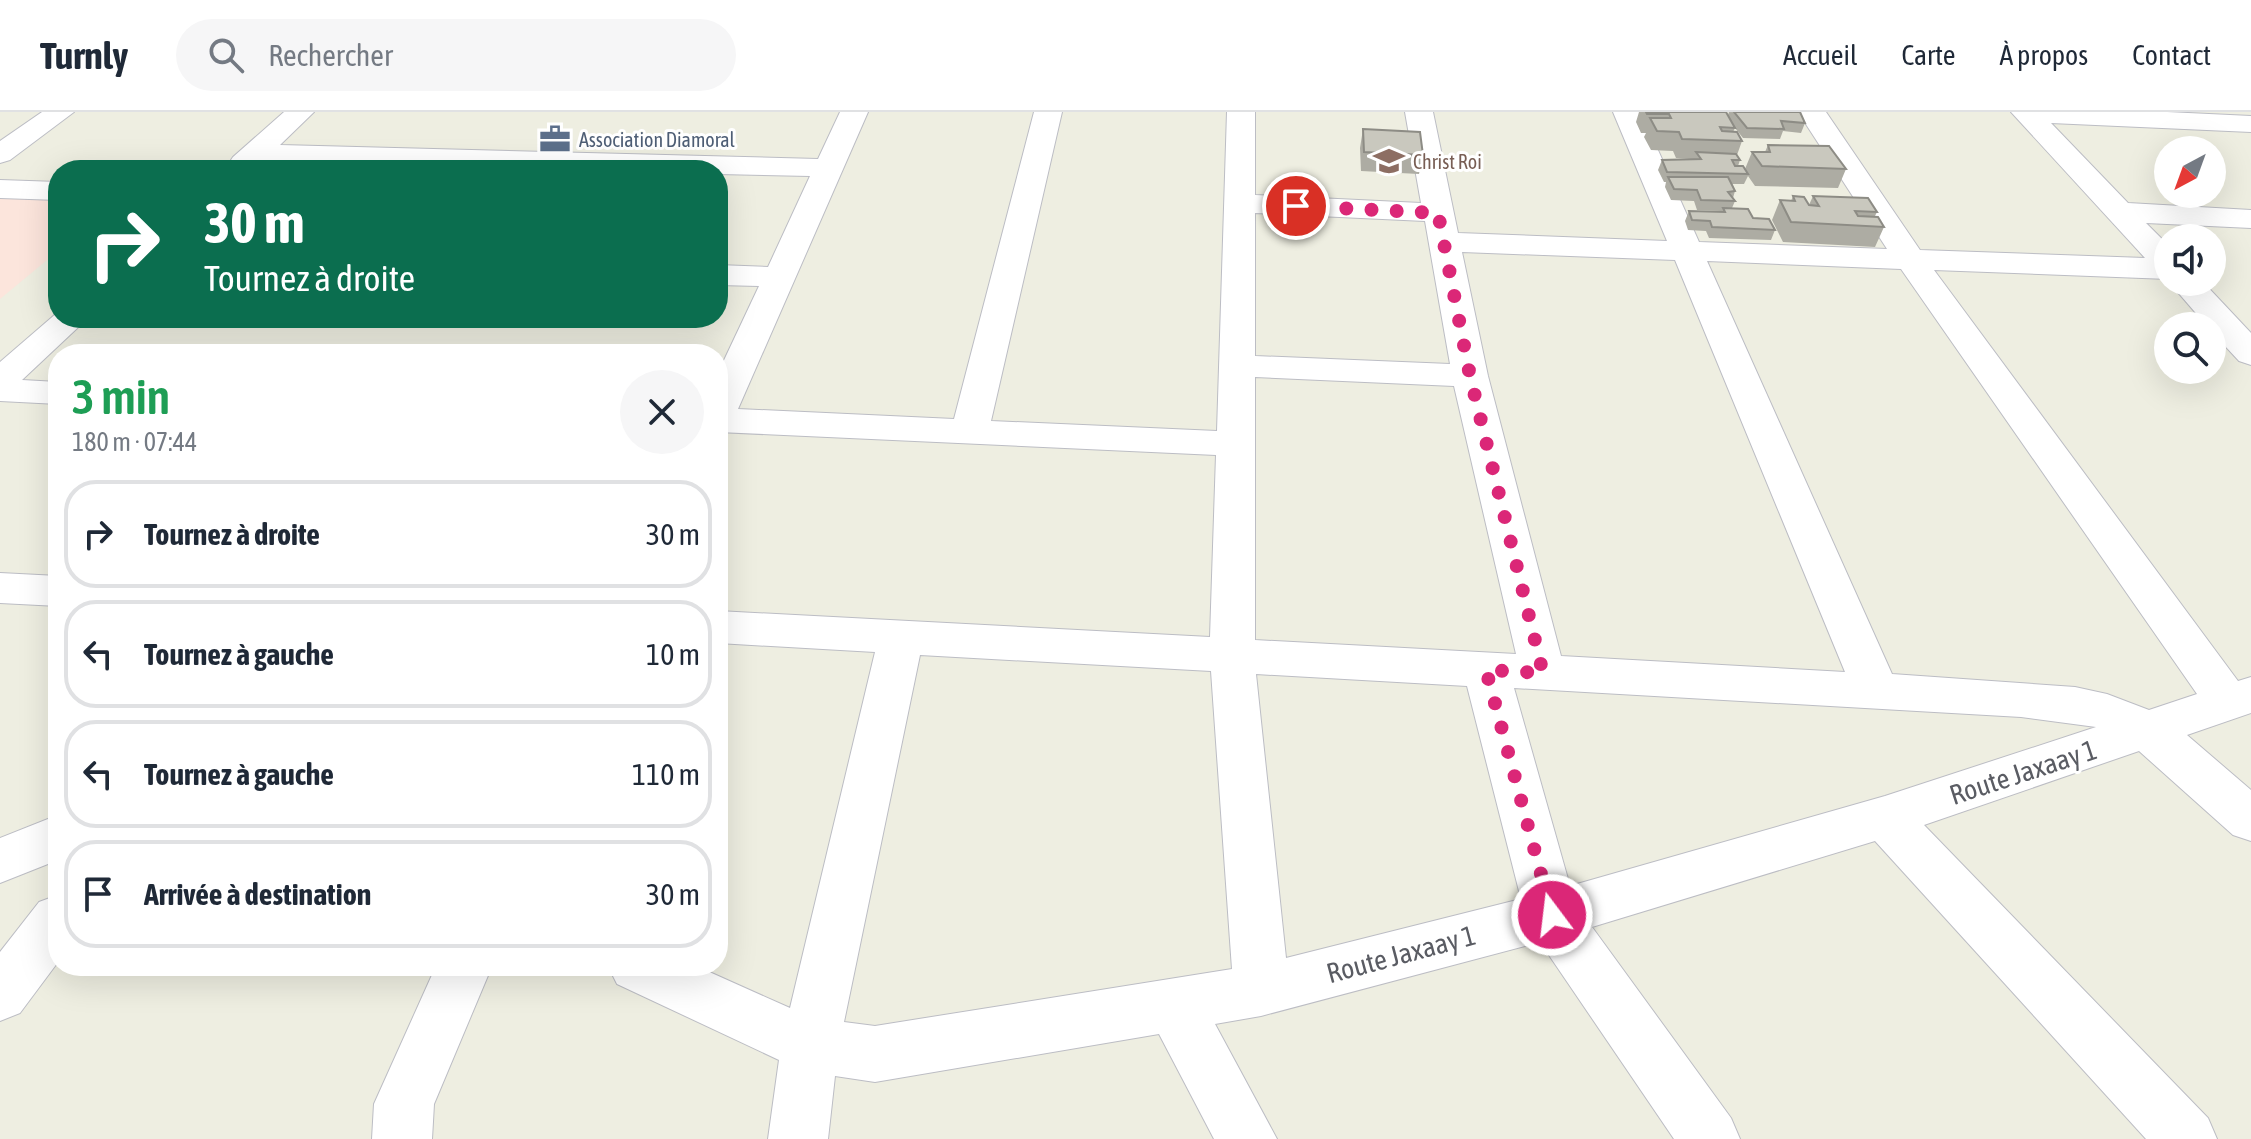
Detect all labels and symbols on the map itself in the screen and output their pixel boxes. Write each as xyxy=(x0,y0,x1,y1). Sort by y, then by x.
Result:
office icon: Association Diamoral xyxy=(538,122,572,156)
place label: Association Diamoral xyxy=(579,128,736,151)
north arrow xyxy=(2154,136,2226,208)
school or university icon: Christ Roi xyxy=(1372,144,1406,178)
place label: Christ Roi xyxy=(1413,150,1482,173)
pin xyxy=(1262,172,1330,240)
street label: Route Jaxaay 1 xyxy=(1945,733,2101,811)
position arrow xyxy=(1510,873,1594,957)
street label: Route Jaxaay 1 xyxy=(1323,919,1479,989)

